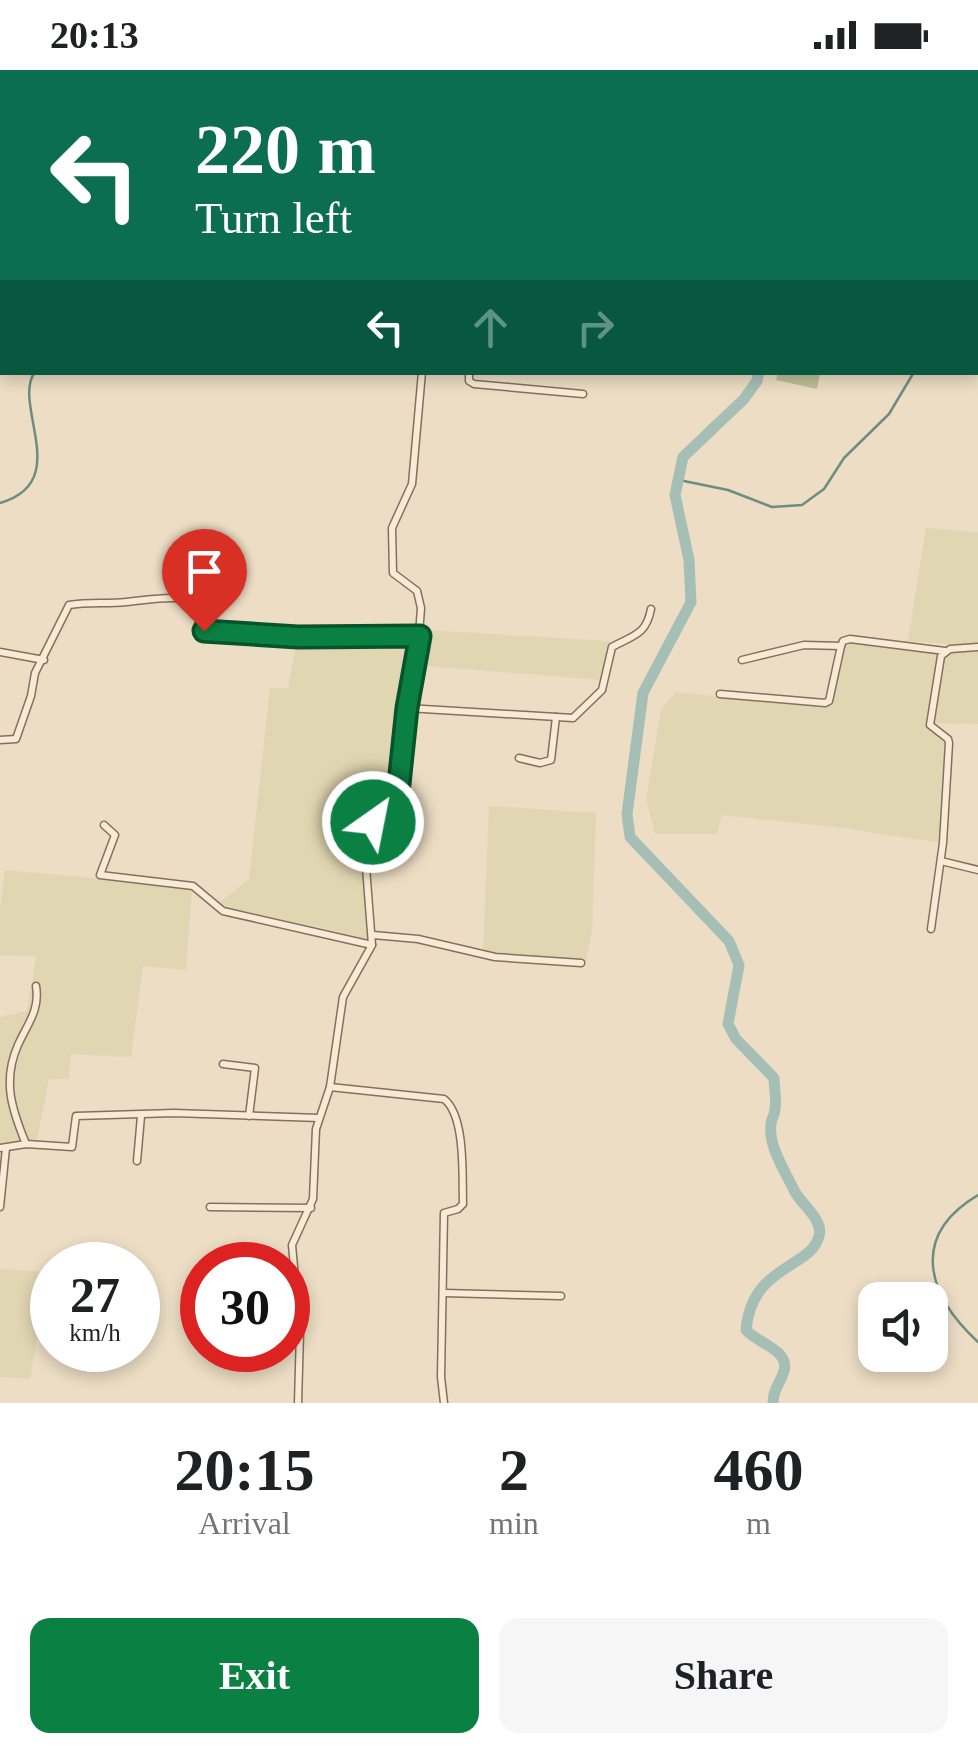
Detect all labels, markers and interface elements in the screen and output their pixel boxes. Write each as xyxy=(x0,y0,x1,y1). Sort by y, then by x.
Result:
text: 20:13 xyxy=(50,14,139,56)
icon: left xyxy=(30,110,160,240)
text: 220 m xyxy=(195,111,376,188)
text: Turn left xyxy=(195,193,352,243)
icon: left xyxy=(358,300,413,355)
icon: ahead xyxy=(463,300,518,355)
icon: right xyxy=(568,300,623,355)
pin xyxy=(162,529,247,632)
icon: arrive xyxy=(177,544,232,599)
position arrow xyxy=(321,770,425,874)
speed limit sign: 30 xyxy=(180,1242,310,1372)
text: 27 xyxy=(70,1267,120,1323)
map controls xyxy=(858,1282,948,1372)
button: sound xyxy=(858,1282,948,1372)
text: km/h xyxy=(69,1319,121,1346)
text: 20:15 xyxy=(175,1437,315,1503)
text: 2 xyxy=(499,1437,529,1503)
text: 460 xyxy=(713,1437,803,1503)
text: Arrival xyxy=(198,1505,291,1541)
text: min xyxy=(489,1505,539,1541)
text: m xyxy=(746,1505,771,1541)
button: Exit xyxy=(30,1618,479,1733)
button: Share xyxy=(499,1618,948,1733)

